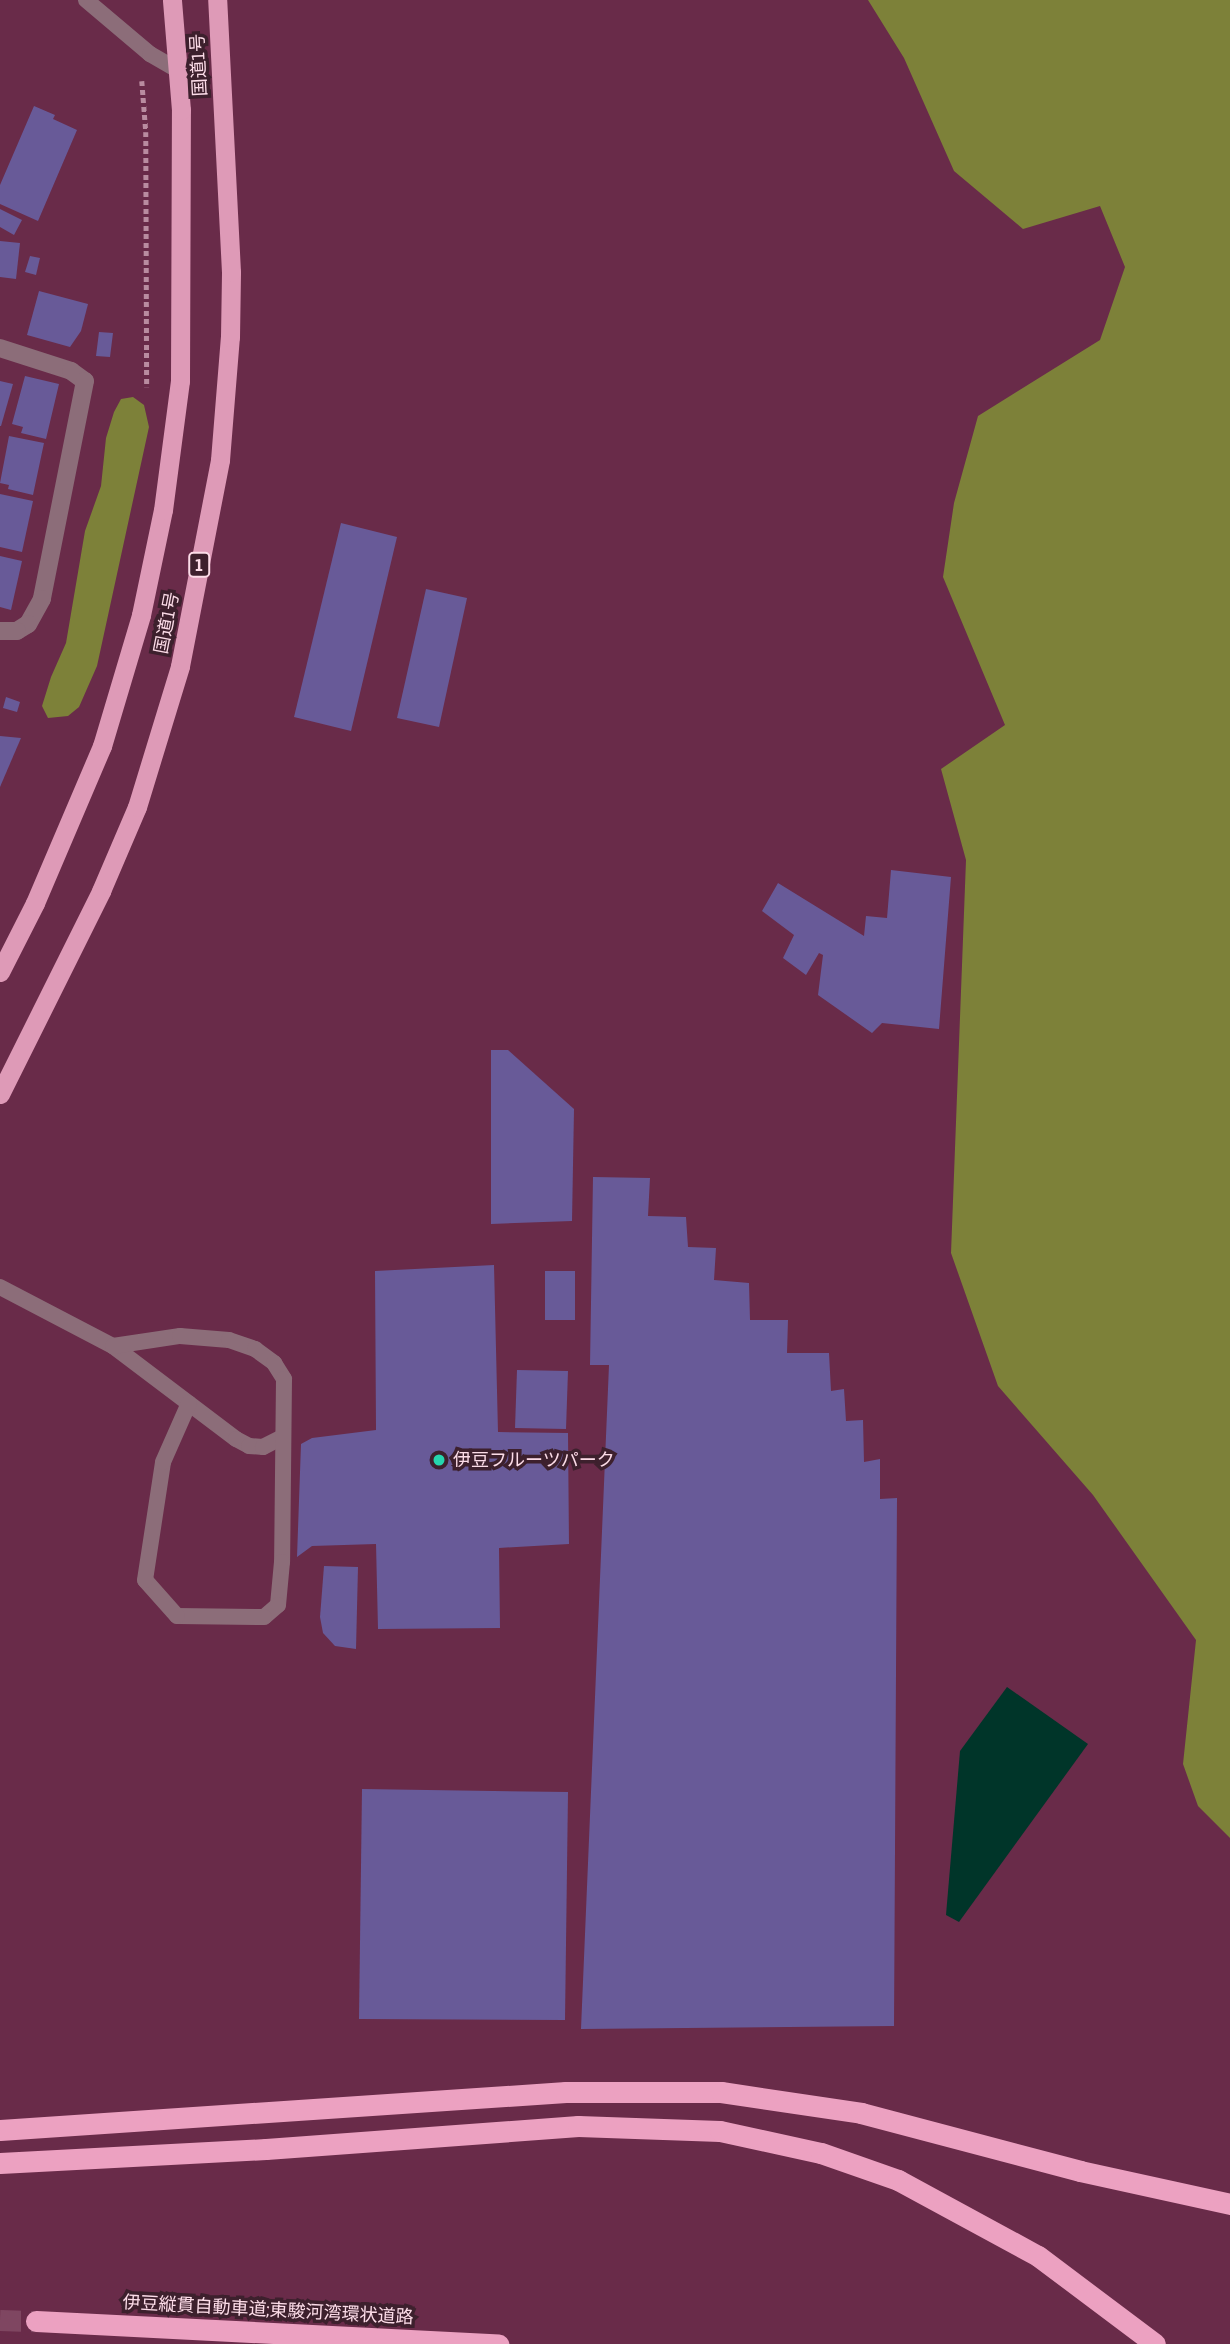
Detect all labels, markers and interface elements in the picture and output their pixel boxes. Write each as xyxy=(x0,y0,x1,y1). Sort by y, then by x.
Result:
street label: 国道1号 xyxy=(187,33,211,97)
road number: 1 xyxy=(187,552,211,578)
street label: 国道1号 xyxy=(150,590,184,656)
place label: 伊豆フルーツパーク xyxy=(453,1449,615,1471)
marker: 伊豆フルーツパーク xyxy=(431,1452,447,1468)
street label: 伊豆縦貫自動車道;東駿河湾環状道路 xyxy=(122,2292,414,2328)

